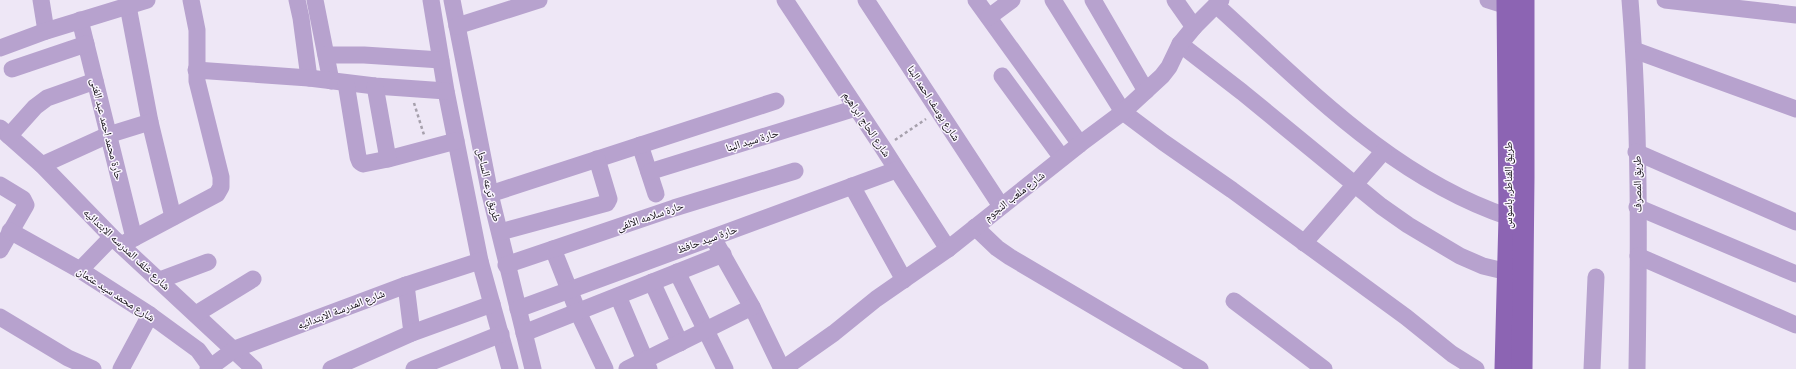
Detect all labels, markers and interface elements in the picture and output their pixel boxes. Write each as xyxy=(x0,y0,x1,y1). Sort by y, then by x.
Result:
street label: شارع يوسف احمد البنا xyxy=(904,63,964,143)
street label: حارة محمد احمد عبد الغنى xyxy=(88,77,126,181)
street label: شارع الحاج ابراهيم xyxy=(839,89,894,160)
street label: حارة سيد البنا xyxy=(724,125,780,155)
street label: طريق القناطر, باسوس xyxy=(1501,142,1515,228)
street label: طريق ترعه الساحل xyxy=(474,147,504,223)
street label: طريق المصرف xyxy=(1630,155,1644,213)
street label: شارع ملعب النجوم xyxy=(981,168,1047,224)
street label: حارة سلامه الالفى xyxy=(615,198,685,234)
street label: شارع خلف المدرسه الابتدائيه xyxy=(81,205,173,293)
street label: حارة سيد حافظ xyxy=(675,222,739,256)
street label: شارع محمد سيد عثمان xyxy=(74,264,158,324)
street label: شارع المدرسة الابتدائيه xyxy=(295,286,387,332)

